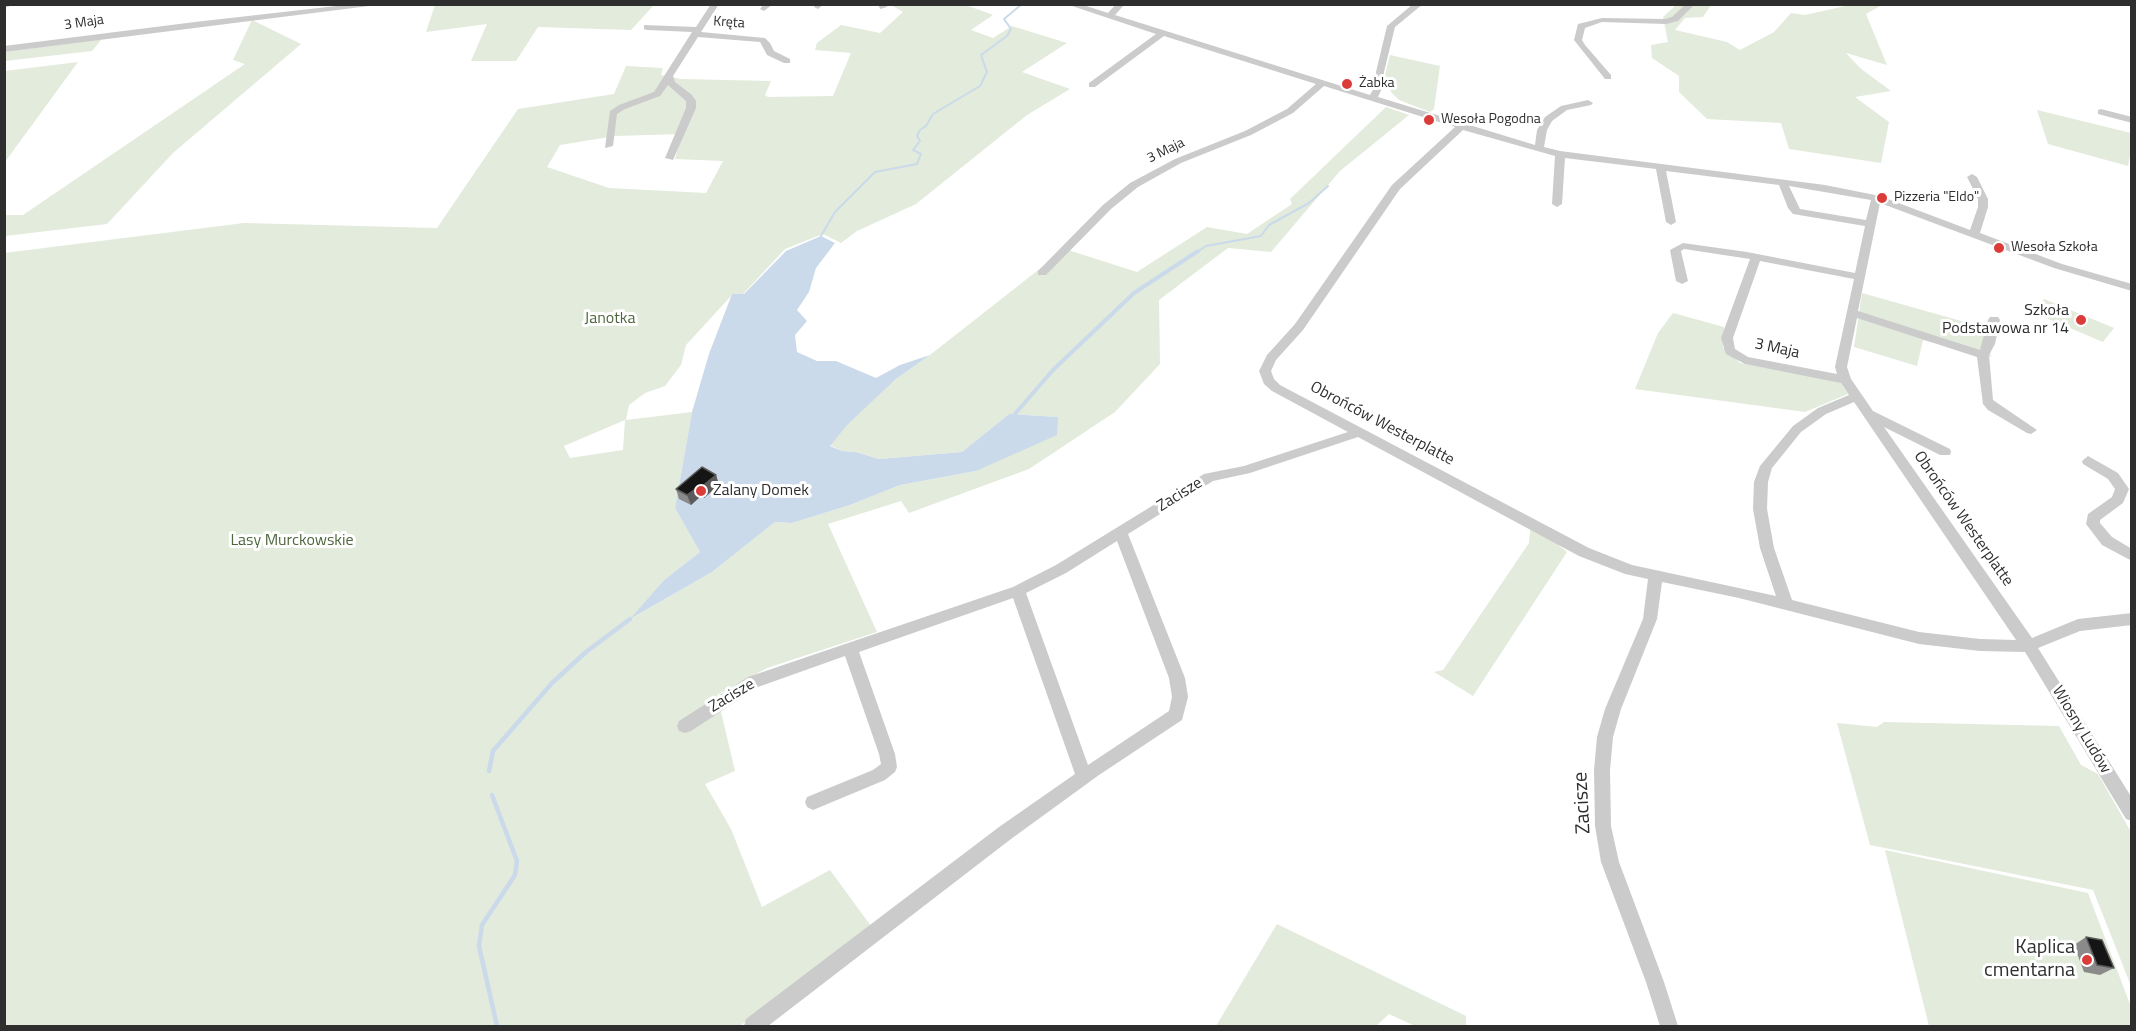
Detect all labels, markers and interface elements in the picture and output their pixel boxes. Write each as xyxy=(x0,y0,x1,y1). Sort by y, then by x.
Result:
street label: 3 Maja xyxy=(63,12,105,34)
street label: Kręta xyxy=(713,14,745,32)
place label: Żabka xyxy=(1359,76,1395,92)
marker: Żabka xyxy=(1340,77,1354,91)
place label: Wesoła Pogodna xyxy=(1441,112,1541,128)
marker: Wesoła Pogodna xyxy=(1422,113,1436,127)
street label: 3 Maja xyxy=(1144,135,1188,167)
place label: Pizzeria "Eldo" xyxy=(1894,190,1979,206)
marker: Pizzeria "Eldo" xyxy=(1875,191,1889,205)
place label: Wesoła Szkoła xyxy=(2011,240,2098,256)
marker: Wesoła Szkoła xyxy=(1992,241,2006,255)
place label: Szkoła Podstawowa nr 14 xyxy=(1942,301,2069,339)
park label: Janotka xyxy=(585,309,635,329)
marker: Szkoła Podstawowa nr 14 xyxy=(2074,313,2088,327)
street label: 3 Maja xyxy=(1753,335,1801,363)
street label: Obrońców Westerplatte xyxy=(1307,378,1457,470)
street label: Obrońców Westerplatte xyxy=(1909,448,2017,590)
street label: Zacisze xyxy=(1154,474,1206,516)
place label: Zalany Domek xyxy=(713,481,809,501)
marker: Zalany Domek xyxy=(694,484,708,498)
park label: Lasy Murckowskie xyxy=(230,531,354,551)
street label: Zacisze xyxy=(706,675,758,717)
street label: Wiosny Ludów xyxy=(2047,683,2115,777)
street label: Zacisze xyxy=(1569,771,1597,835)
place label: Kaplica cmentarna xyxy=(1984,936,2075,983)
marker: Kaplica cmentarna xyxy=(2080,953,2094,967)

